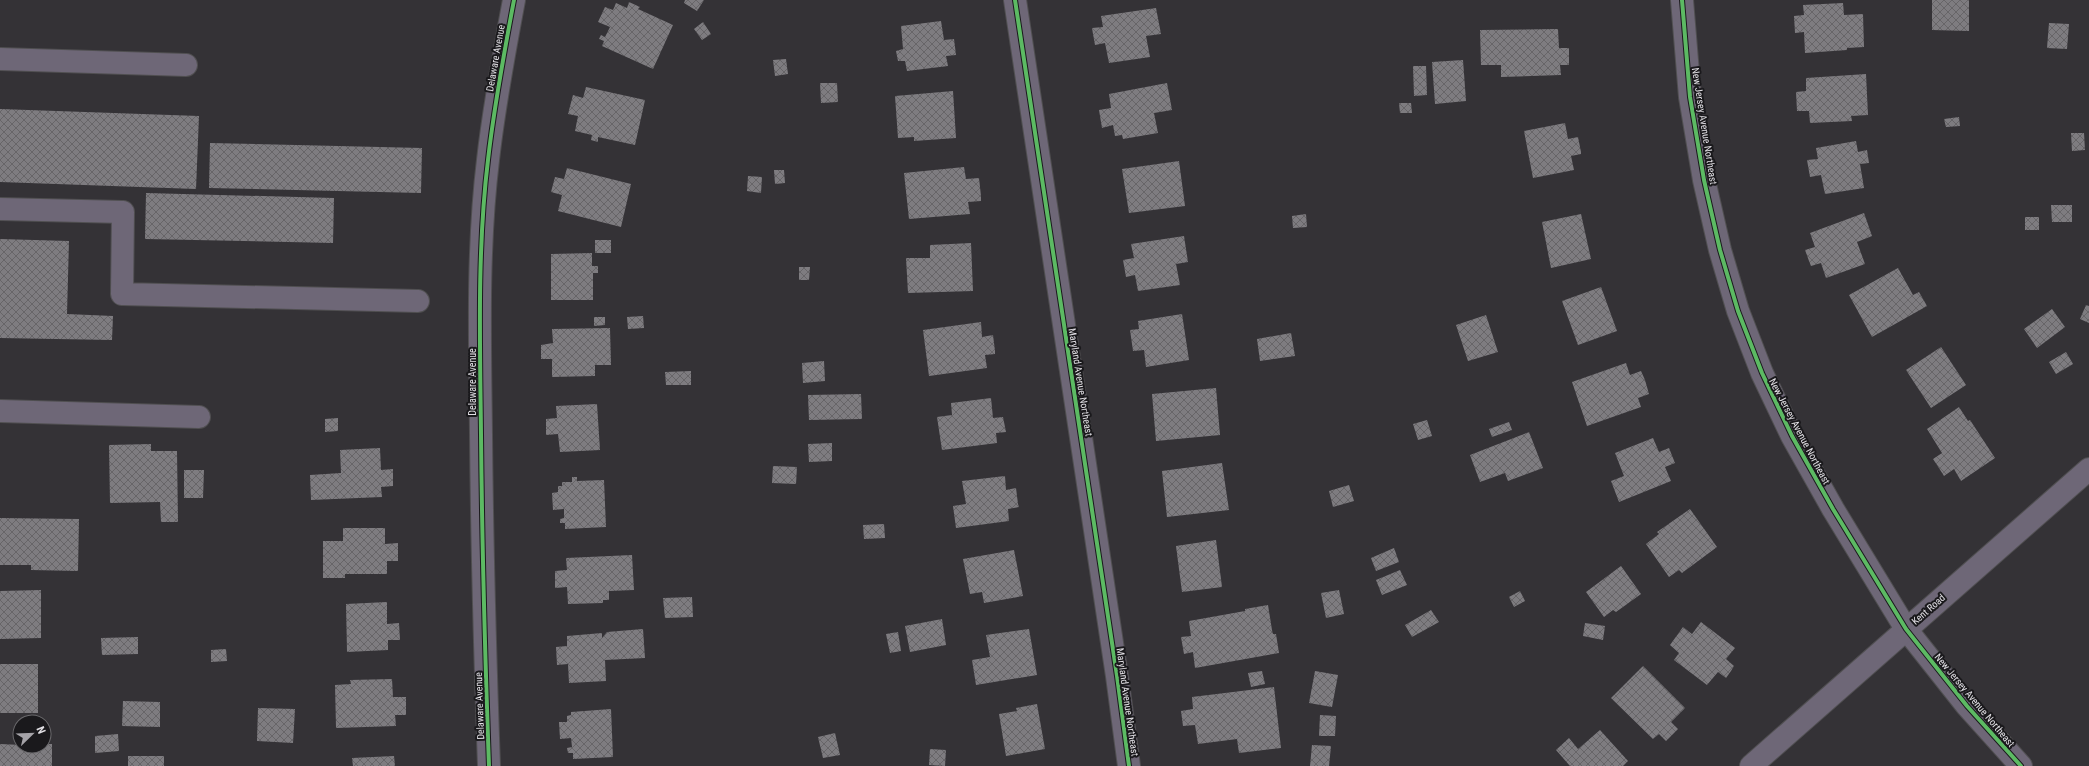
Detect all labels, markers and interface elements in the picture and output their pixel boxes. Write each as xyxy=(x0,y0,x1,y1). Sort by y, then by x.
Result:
street label: Delaware Avenue xyxy=(484,24,507,92)
street label: New Jersey Avenue Northeast xyxy=(1690,67,1719,185)
street label: Maryland Avenue Northeast xyxy=(1067,327,1094,437)
street label: Delaware Avenue xyxy=(467,348,478,416)
street label: New Jersey Avenue Northeast xyxy=(1767,376,1832,486)
street label: Kent Road xyxy=(1910,592,1947,627)
street label: Maryland Avenue Northeast xyxy=(1114,647,1141,757)
street label: New Jersey Avenue Northeast xyxy=(1932,651,2017,749)
street label: Delaware Avenue xyxy=(473,672,486,740)
north arrow xyxy=(12,714,52,754)
text: N xyxy=(33,725,48,736)

